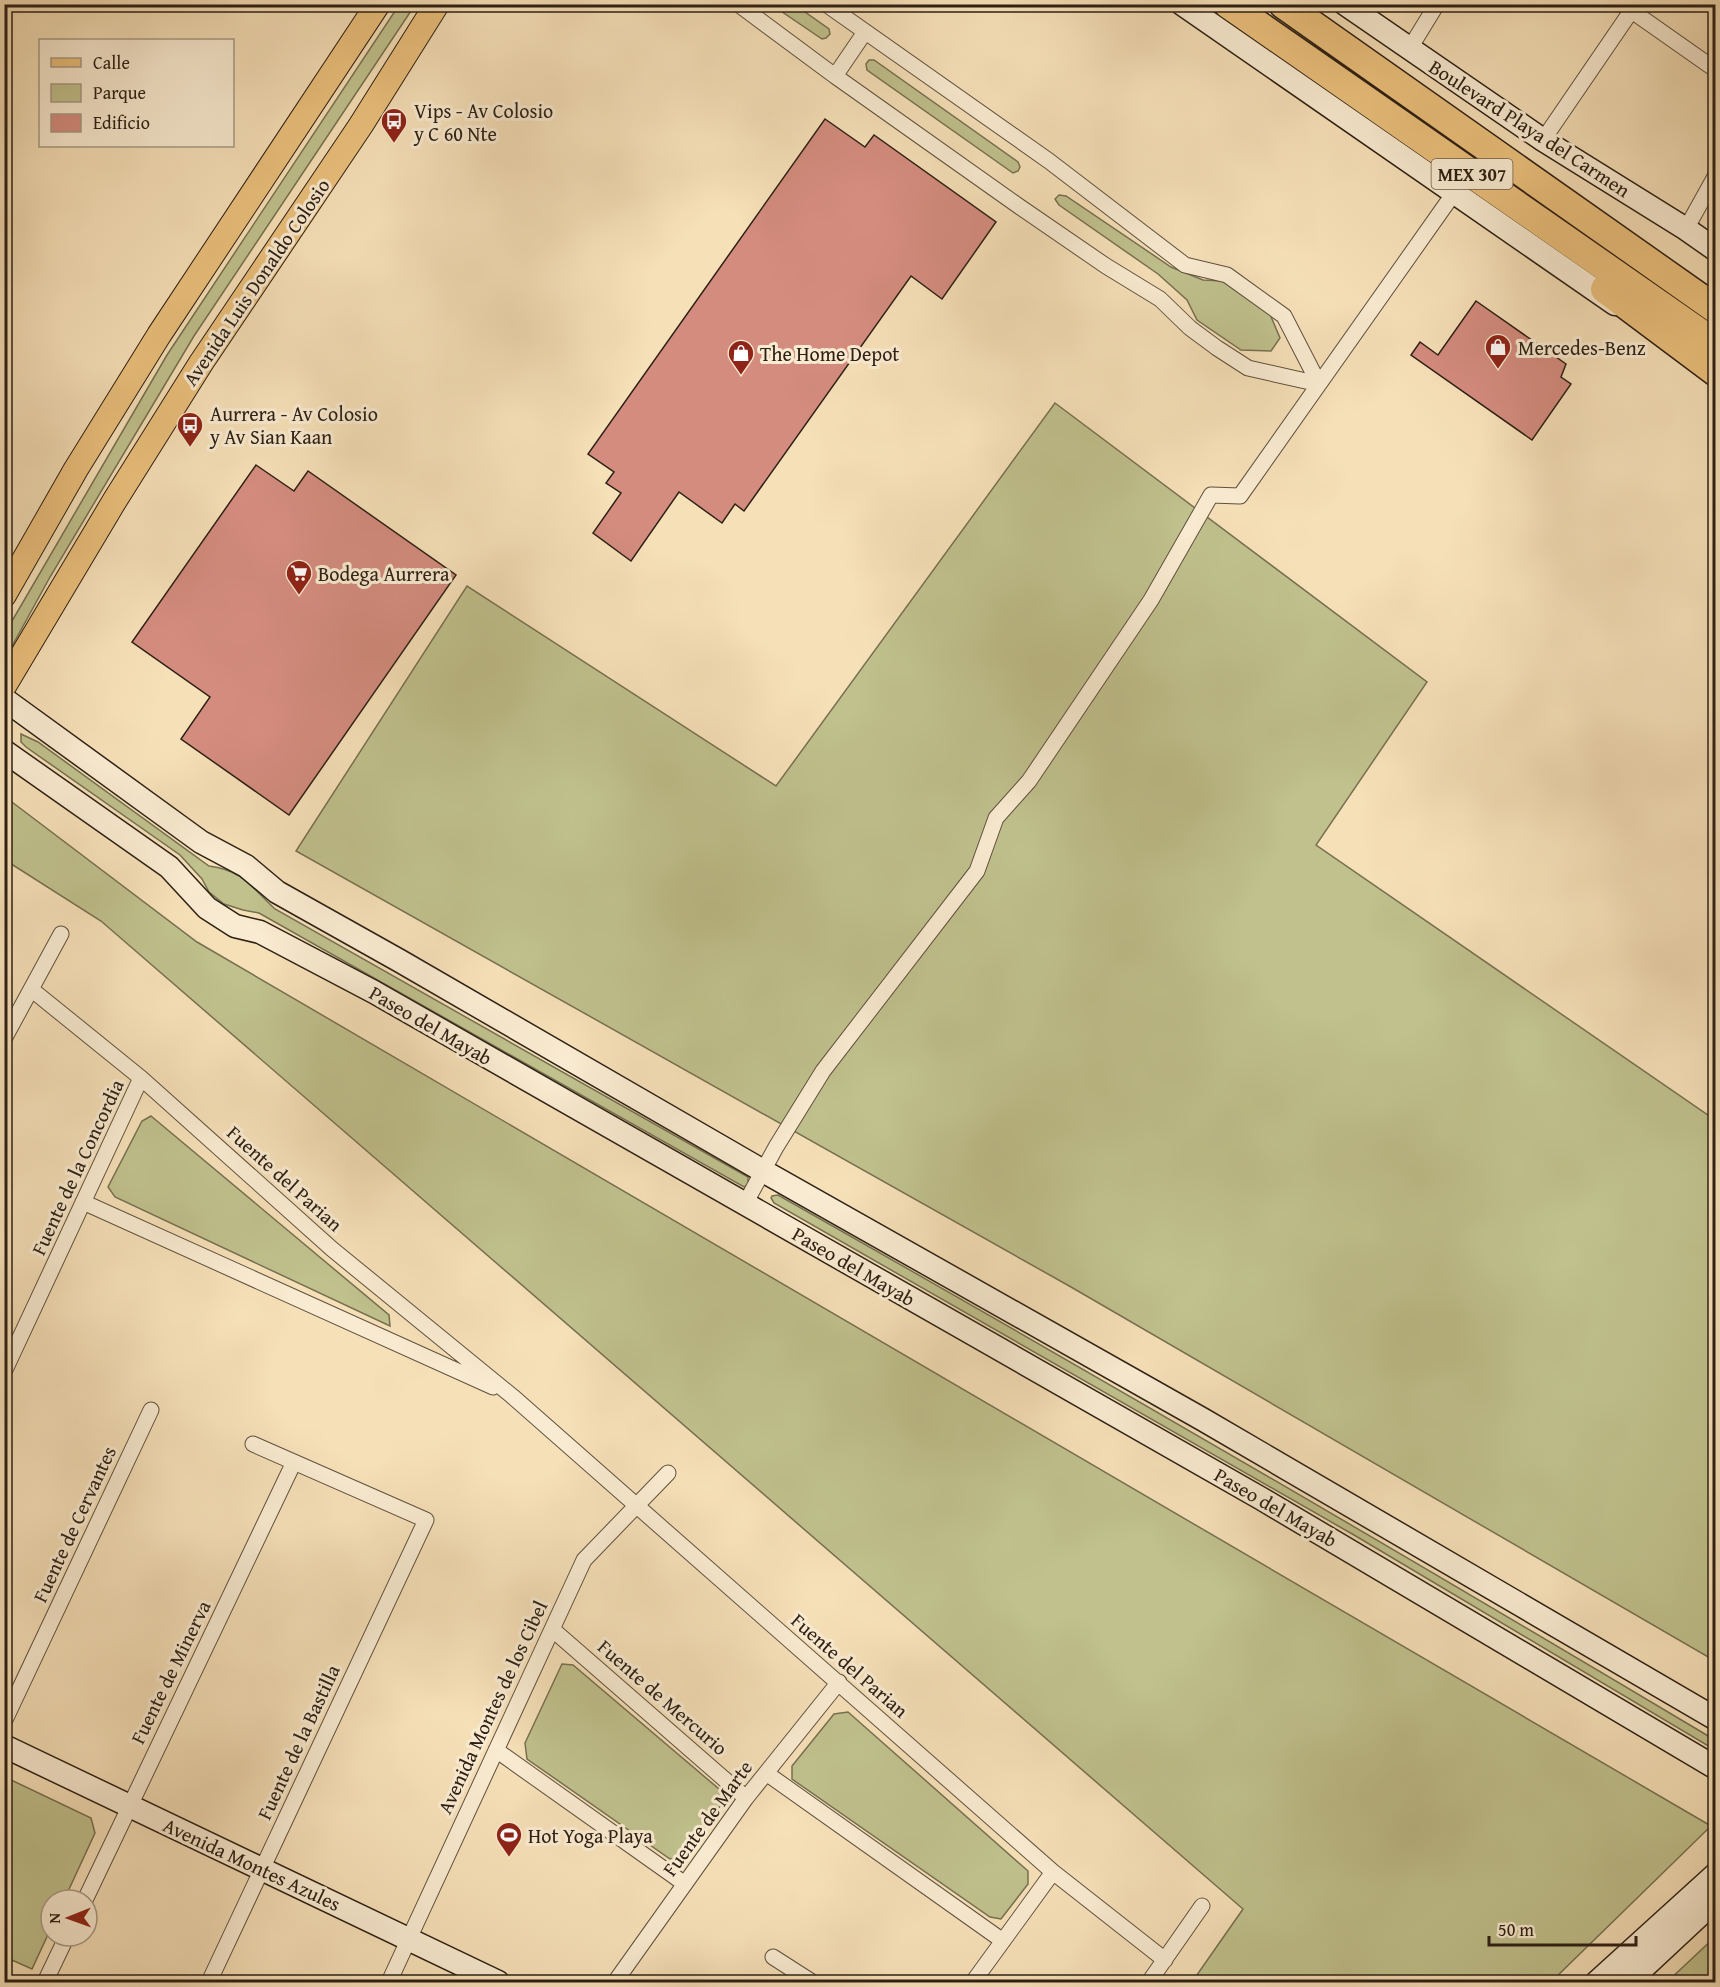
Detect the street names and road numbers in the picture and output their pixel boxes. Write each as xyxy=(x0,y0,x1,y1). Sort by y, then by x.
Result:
street label: Boulevard Playa del Carmen xyxy=(1424,52,1636,204)
road number: MEX 307 xyxy=(1432,159,1512,189)
street label: Avenida Luis Donaldo Colosio xyxy=(176,173,336,391)
street label: Paseo del Mayab xyxy=(364,978,498,1072)
street label: Fuente de la Concordia xyxy=(23,1074,131,1260)
street label: Fuente del Parian xyxy=(221,1118,349,1238)
street label: Paseo del Mayab xyxy=(787,1219,921,1313)
street label: Fuente de Cervantes xyxy=(25,1441,123,1607)
street label: Paseo del Mayab xyxy=(1209,1460,1343,1554)
street label: Fuente de Minerva xyxy=(123,1595,218,1749)
street label: Avenida Montes de los Cibel xyxy=(430,1595,554,1818)
street label: Fuente del Parian xyxy=(785,1606,915,1724)
street label: Fuente de Mercurio xyxy=(592,1632,734,1762)
street label: Fuente de la Bastilla xyxy=(249,1659,347,1824)
street label: Fuente de Marte xyxy=(655,1754,759,1882)
street label: Avenida Montes Azules xyxy=(159,1810,345,1918)

